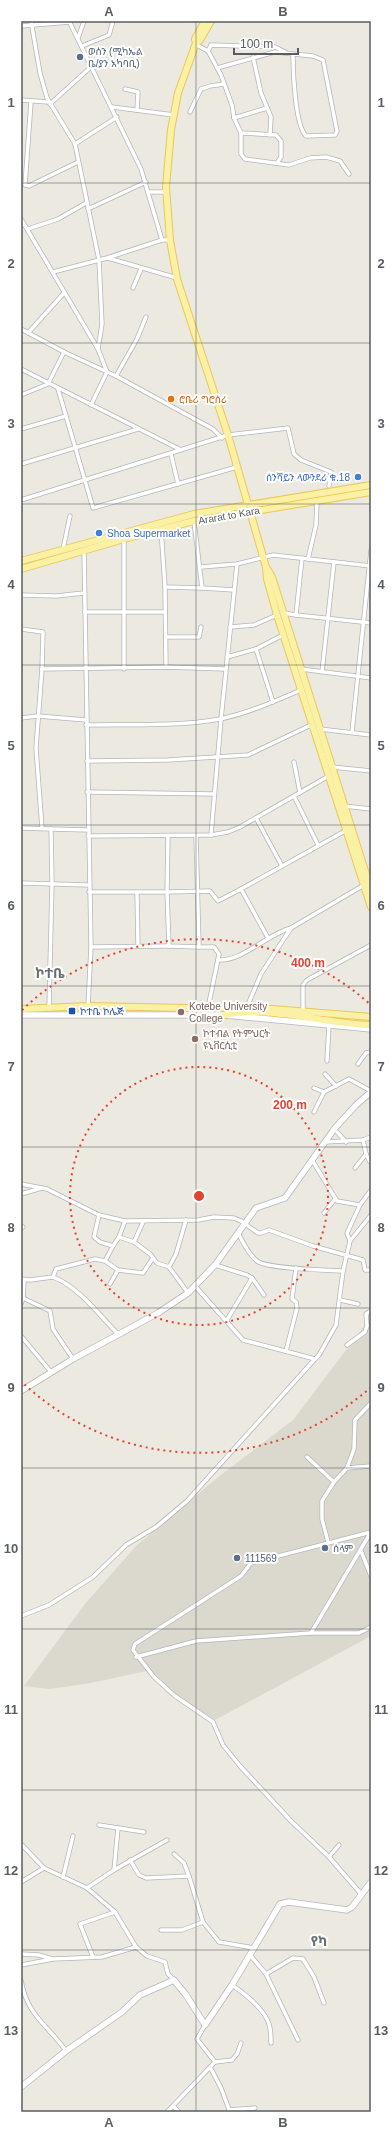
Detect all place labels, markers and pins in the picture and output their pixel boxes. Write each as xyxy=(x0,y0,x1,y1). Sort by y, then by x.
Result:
place label: ወሰን (ሚካኤል ቤ/ያን አካባቢ) xyxy=(88,46,143,69)
marker: ወሰን (ሚካኤል ቤ/ያን አካባቢ) xyxy=(75,52,85,62)
marker: ሮቤሪ ግሮሰሪ xyxy=(166,394,176,404)
place label: ሮቤሪ ግሮሰሪ xyxy=(179,394,227,405)
place label: ሰንሻይን ላውንደሪ ቁ.18 xyxy=(266,472,350,483)
marker: ሰንሻይን ላውንደሪ ቁ.18 xyxy=(353,472,363,482)
marker: Shoa Supermarket xyxy=(94,528,104,538)
place label: Shoa Supermarket xyxy=(107,528,191,539)
place label: Kotebe University College xyxy=(189,1001,267,1024)
marker: ኮተቤ ኮሌጅ xyxy=(67,1006,77,1016)
place label: ኮተቤ ኮሌጅ xyxy=(80,1006,124,1017)
marker: Kotebe University College xyxy=(176,1007,186,1017)
place label: ኮተብል የትምህርት ዩኒቨርሲቲ xyxy=(203,1028,270,1051)
marker: ኮተብል የትምህርት ዩኒቨርሲቲ xyxy=(190,1034,200,1044)
centre of rings xyxy=(192,1189,206,1203)
marker: ሰላም xyxy=(320,1543,330,1553)
place label: ሰላም xyxy=(333,1543,353,1554)
marker: 111569 xyxy=(232,1553,242,1563)
place label: 111569 xyxy=(245,1553,277,1564)

